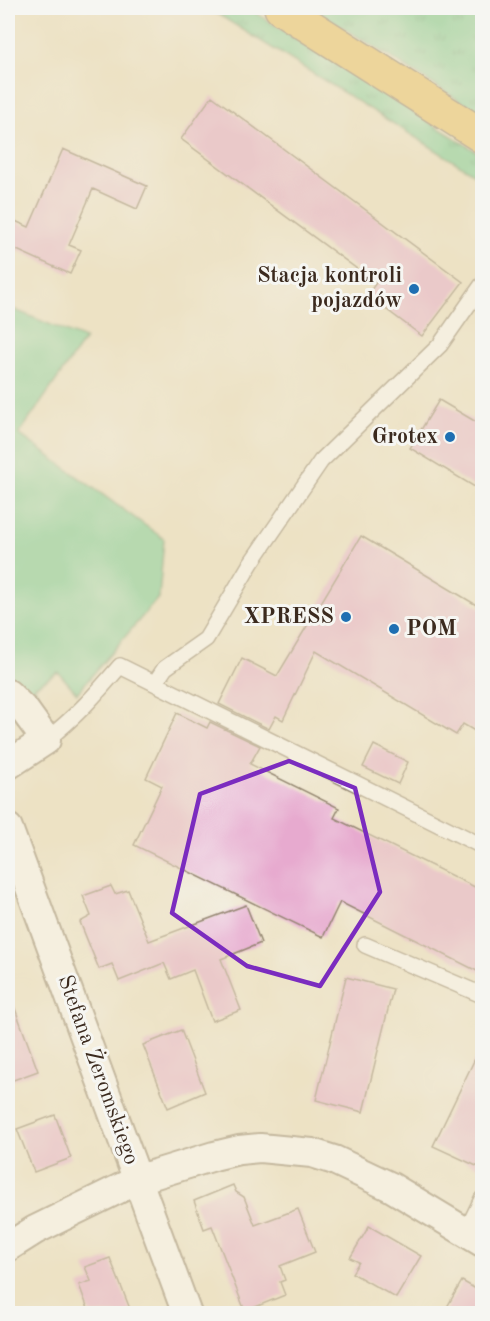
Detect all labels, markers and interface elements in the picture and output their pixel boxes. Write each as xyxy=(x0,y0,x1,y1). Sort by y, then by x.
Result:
place label: Stacja kontroli pojazdów xyxy=(257,265,402,312)
marker: Stacja kontroli pojazdów xyxy=(407,282,421,296)
place label: Grotex xyxy=(372,426,438,448)
marker: Grotex xyxy=(443,430,457,444)
place label: XPRESS xyxy=(244,606,334,628)
marker: XPRESS xyxy=(339,610,353,624)
place label: POM xyxy=(406,618,457,640)
marker: POM xyxy=(387,622,401,636)
street label: Stefana Żeromskiego xyxy=(53,971,145,1168)

